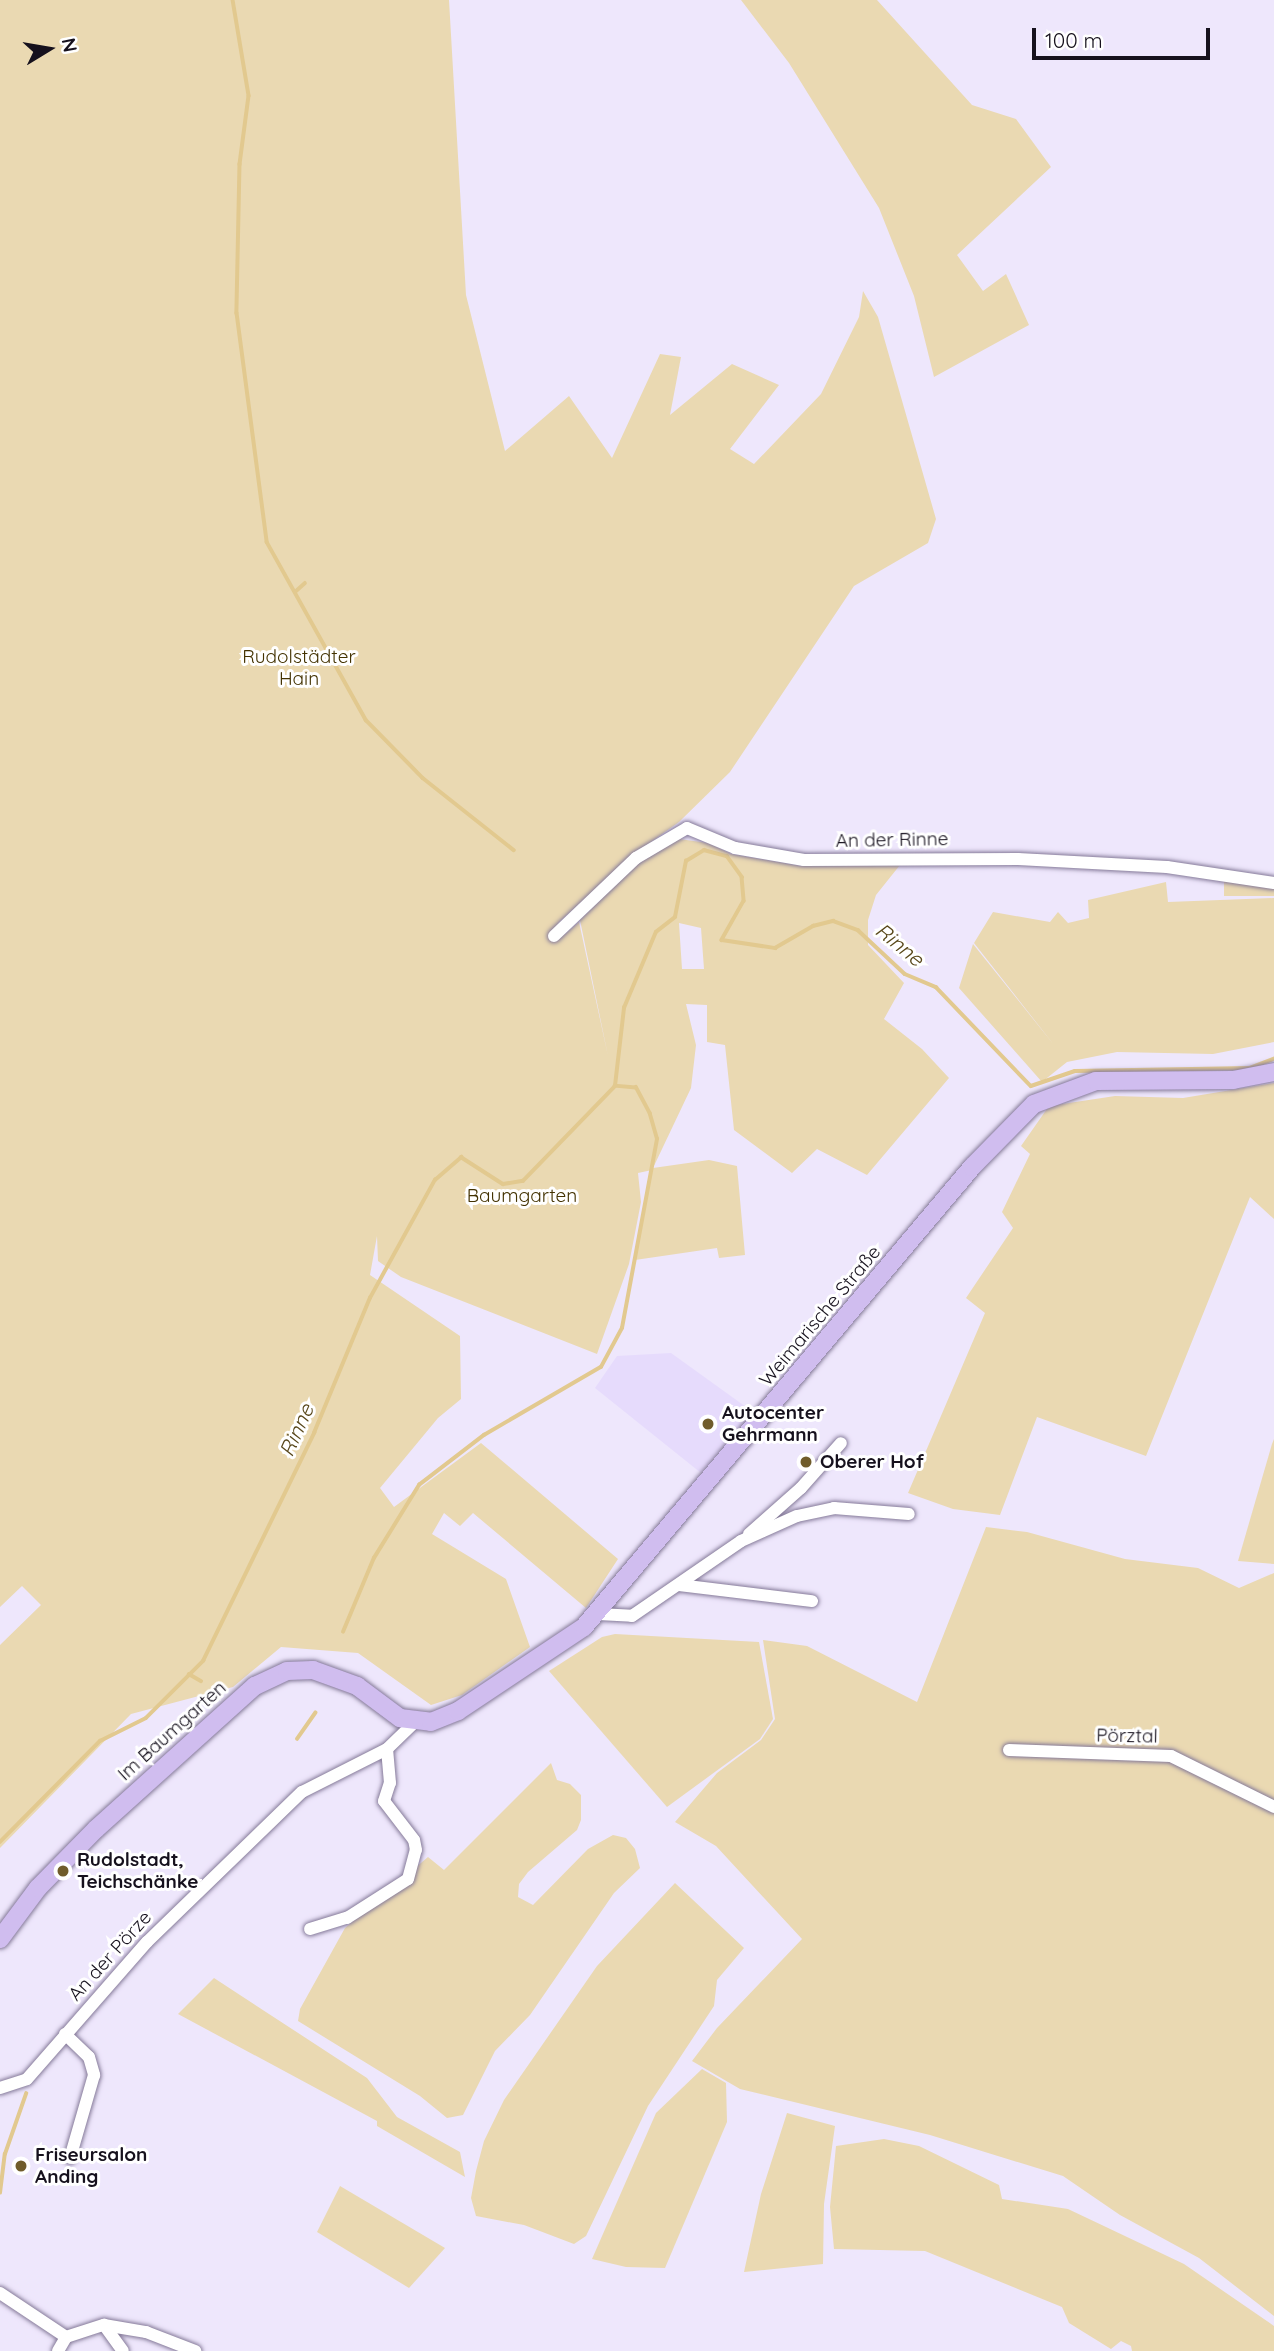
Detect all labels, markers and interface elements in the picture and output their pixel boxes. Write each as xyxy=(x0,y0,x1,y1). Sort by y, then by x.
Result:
north arrow xyxy=(14,14,84,84)
scale bar xyxy=(1036,14,1214,58)
text: 100 m xyxy=(1045,27,1103,53)
text: N xyxy=(57,36,83,54)
park label: Rudolstädter Hain xyxy=(242,646,356,690)
street label: An der Rinne xyxy=(835,828,949,852)
water label: Rinne xyxy=(871,917,929,971)
park label: Baumgarten xyxy=(467,1185,577,1207)
street label: Weimarische Straße xyxy=(755,1241,885,1391)
water label: Rinne xyxy=(273,1400,319,1460)
place label: Autocenter Gehrmann xyxy=(722,1402,824,1446)
marker: Autocenter Gehrmann xyxy=(700,1416,716,1432)
place label: Oberer Hof xyxy=(820,1451,924,1473)
marker: Oberer Hof xyxy=(798,1454,814,1470)
street label: Im Baumgarten xyxy=(113,1676,231,1786)
street label: Pörztal xyxy=(1096,1724,1158,1748)
place label: Rudolstadt, Teichschänke xyxy=(77,1849,198,1893)
marker: Rudolstadt, Teichschänke xyxy=(55,1863,71,1879)
street label: An der Pörze xyxy=(64,1906,156,2006)
place label: Friseursalon Anding xyxy=(35,2144,147,2188)
marker: Friseursalon Anding xyxy=(13,2158,29,2174)

